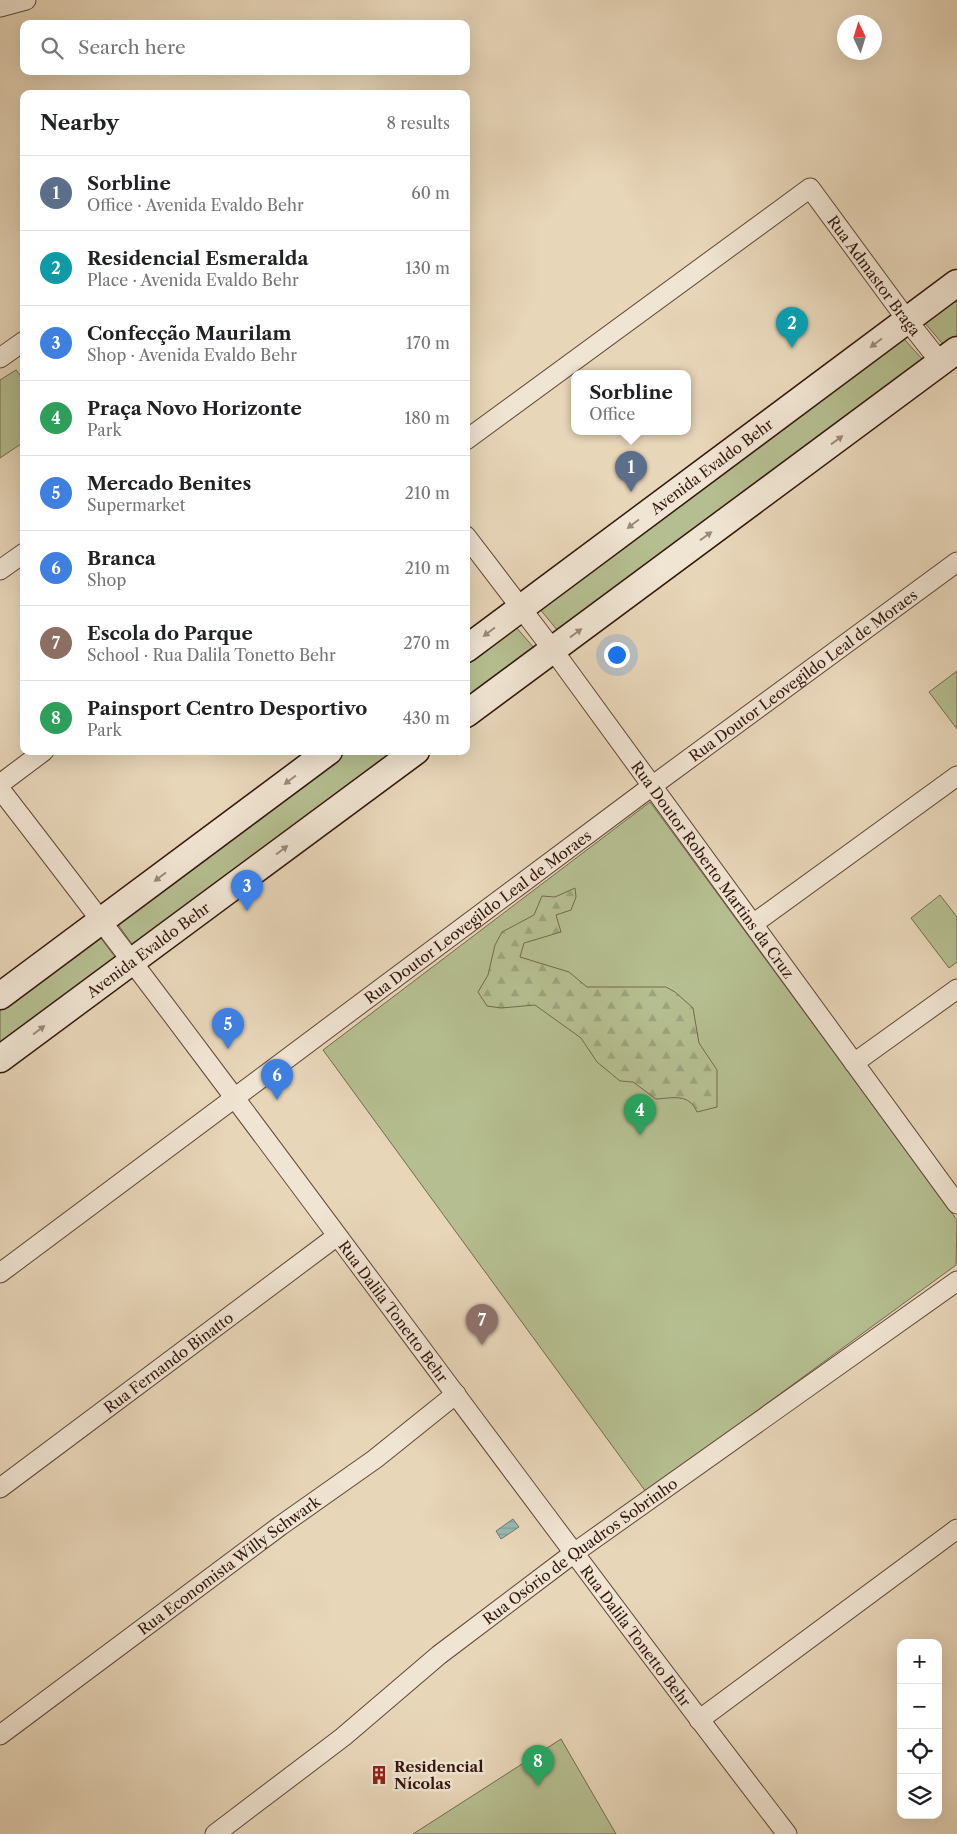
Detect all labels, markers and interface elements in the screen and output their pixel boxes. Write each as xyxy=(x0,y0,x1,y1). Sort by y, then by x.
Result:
north arrow xyxy=(837,15,882,60)
search box xyxy=(20,20,470,75)
icon: search xyxy=(38,34,66,62)
text: Search here xyxy=(78,36,186,59)
text: Nearby xyxy=(40,110,119,135)
text: 8 results xyxy=(387,113,450,133)
text: Sorbline xyxy=(87,172,171,195)
text: 1 xyxy=(52,183,60,203)
text: 60 m xyxy=(411,183,450,203)
text: Office · Avenida Evaldo Behr xyxy=(87,195,304,215)
street label: Rua Admastor Braga xyxy=(824,212,925,339)
text: Residencial Esmeralda xyxy=(87,247,309,270)
text: 2 xyxy=(51,258,61,278)
text: 130 m xyxy=(405,258,450,278)
text: Place · Avenida Evaldo Behr xyxy=(87,270,299,290)
pin: 2 xyxy=(776,307,808,348)
text: Confecção Maurilam xyxy=(87,322,292,345)
text: 3 xyxy=(51,333,61,353)
text: 170 m xyxy=(406,333,450,353)
one-way arrow xyxy=(870,338,883,349)
text: Shop · Avenida Evaldo Behr xyxy=(87,345,297,365)
popup xyxy=(571,370,691,435)
text: Sorbline xyxy=(589,381,673,404)
text: Praça Novo Horizonte xyxy=(87,397,302,420)
text: Office xyxy=(589,404,635,424)
text: 4 xyxy=(51,408,61,428)
text: 180 m xyxy=(404,408,450,428)
street label: Avenida Evaldo Behr xyxy=(645,414,777,519)
text: Park xyxy=(87,420,122,440)
one-way arrow xyxy=(830,434,843,445)
pin: 1 xyxy=(615,451,647,492)
text: Mercado Benites xyxy=(87,472,251,495)
text: 5 xyxy=(52,483,60,503)
text: 210 m xyxy=(405,483,450,503)
text: Supermarket xyxy=(87,495,185,515)
one-way arrow xyxy=(627,519,640,530)
one-way arrow xyxy=(699,531,713,541)
text: Branca xyxy=(87,547,156,570)
text: 6 xyxy=(51,558,61,578)
text: 210 m xyxy=(405,558,450,578)
text: Shop xyxy=(87,570,126,590)
street label: Rua Doutor Leovegildo Leal de Moraes xyxy=(685,585,921,765)
text: Escola do Parque xyxy=(87,622,253,645)
one-way arrow xyxy=(482,627,496,637)
one-way arrow xyxy=(569,628,583,638)
text: 7 xyxy=(52,633,60,653)
text: 270 m xyxy=(404,633,450,653)
your location xyxy=(604,642,630,668)
text: School · Rua Dalila Tonetto Behr xyxy=(87,645,336,665)
text: Painsport Centro Desportivo xyxy=(87,697,367,720)
text: 8 xyxy=(51,708,61,728)
text: 430 m xyxy=(403,708,450,728)
text: Park xyxy=(87,720,122,740)
street label: Rua Doutor Roberto Martins da Cruz xyxy=(627,757,799,982)
one-way arrow xyxy=(284,775,297,786)
street label: Rua Doutor Leovegildo Leal de Moraes xyxy=(360,825,595,1007)
one-way arrow xyxy=(275,845,288,856)
pin: 3 xyxy=(231,870,263,911)
one-way arrow xyxy=(154,872,167,883)
street label: Avenida Evaldo Behr xyxy=(82,897,214,1002)
pin: 5 xyxy=(212,1008,244,1049)
one-way arrow xyxy=(32,1025,46,1035)
pin: 6 xyxy=(261,1059,293,1100)
pin: 4 xyxy=(624,1094,656,1135)
street label: Rua Dalila Tonetto Behr xyxy=(335,1237,453,1387)
pin: 7 xyxy=(466,1304,498,1345)
street label: Rua Fernando Binatto xyxy=(100,1308,237,1417)
street label: Rua Osório de Quadros Sobrinho xyxy=(479,1473,681,1628)
street label: Rua Economista Willy Schwark xyxy=(134,1491,325,1639)
street label: Rua Dalila Tonetto Behr xyxy=(577,1561,696,1711)
map controls xyxy=(897,1639,942,1819)
button: + xyxy=(897,1639,942,1684)
button: − xyxy=(897,1684,942,1729)
button: locate xyxy=(897,1729,942,1774)
pin: 8 xyxy=(522,1745,554,1786)
place label: Residencial Nícolas xyxy=(394,1757,484,1793)
building icon: Residencial Nícolas xyxy=(368,1764,390,1786)
button: layers xyxy=(897,1774,942,1819)

